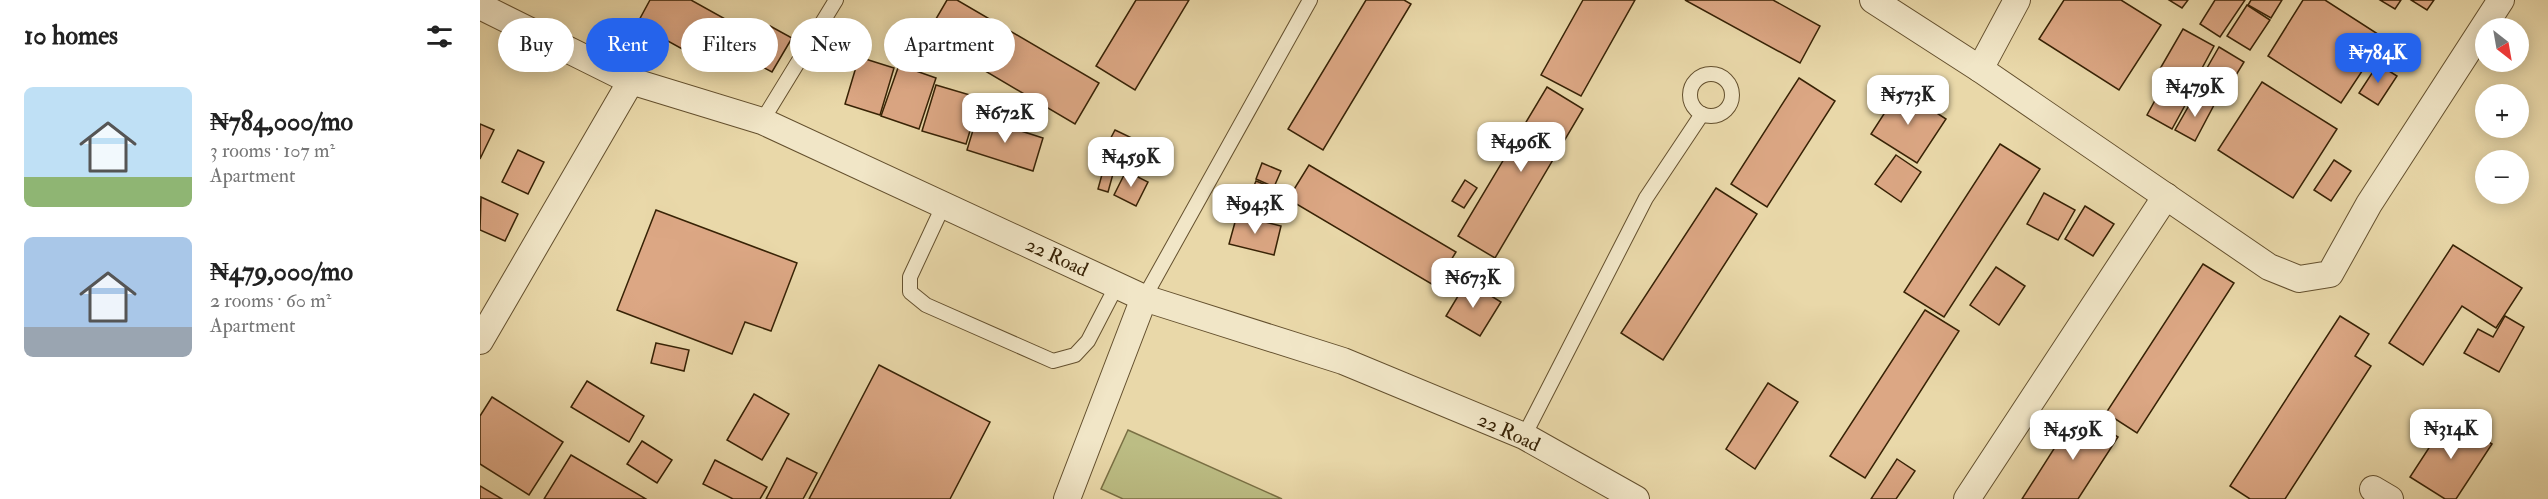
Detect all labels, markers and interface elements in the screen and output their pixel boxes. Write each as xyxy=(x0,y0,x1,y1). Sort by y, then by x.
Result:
chip: Buy xyxy=(498,18,574,72)
chip: Rent xyxy=(586,18,669,72)
chip: Filters xyxy=(681,18,778,72)
chip: New xyxy=(790,18,872,72)
chip: Apartment xyxy=(884,18,1015,72)
north arrow xyxy=(2475,18,2529,72)
map controls xyxy=(2475,18,2529,204)
text: 10 homes xyxy=(24,20,118,52)
icon: filters xyxy=(423,20,456,53)
pin: ₦784K xyxy=(2336,33,2420,84)
text: ₦784K xyxy=(2349,40,2407,65)
pin: ₦479K xyxy=(2153,67,2237,118)
text: ₦479K xyxy=(2166,74,2224,99)
pin: ₦573K xyxy=(1866,75,1950,126)
text: ₦573K xyxy=(1881,82,1935,107)
button: + xyxy=(2475,84,2529,138)
pin: ₦672K xyxy=(963,93,1047,144)
text: ₦672K xyxy=(976,100,1034,125)
text: ₦784,000/mo xyxy=(210,106,353,138)
icon: home xyxy=(72,111,144,183)
pin: ₦496K xyxy=(1479,122,1563,173)
text: ₦496K xyxy=(1491,129,1551,154)
pin: ₦459K xyxy=(1089,137,1173,188)
text: 3 rooms · 107 m² xyxy=(210,138,335,163)
text: ₦459K xyxy=(1102,144,1160,169)
button: − xyxy=(2475,150,2529,204)
text: Apartment xyxy=(210,163,295,188)
pin: ₦943K xyxy=(1213,184,1297,235)
text: ₦943K xyxy=(1226,191,1284,216)
street label: 22 Road xyxy=(1022,232,1092,282)
text: ₦479,000/mo xyxy=(210,256,353,288)
pin: ₦673K xyxy=(1431,258,1515,309)
icon: home xyxy=(72,261,144,333)
text: ₦673K xyxy=(1445,265,1501,290)
text: 2 rooms · 60 m² xyxy=(210,288,331,313)
text: Apartment xyxy=(210,313,295,338)
street label: 22 Road xyxy=(1474,407,1544,457)
pin: ₦314K xyxy=(2409,409,2493,460)
pin: ₦459K xyxy=(2031,410,2115,461)
text: ₦314K xyxy=(2424,416,2478,441)
text: ₦459K xyxy=(2044,417,2102,442)

